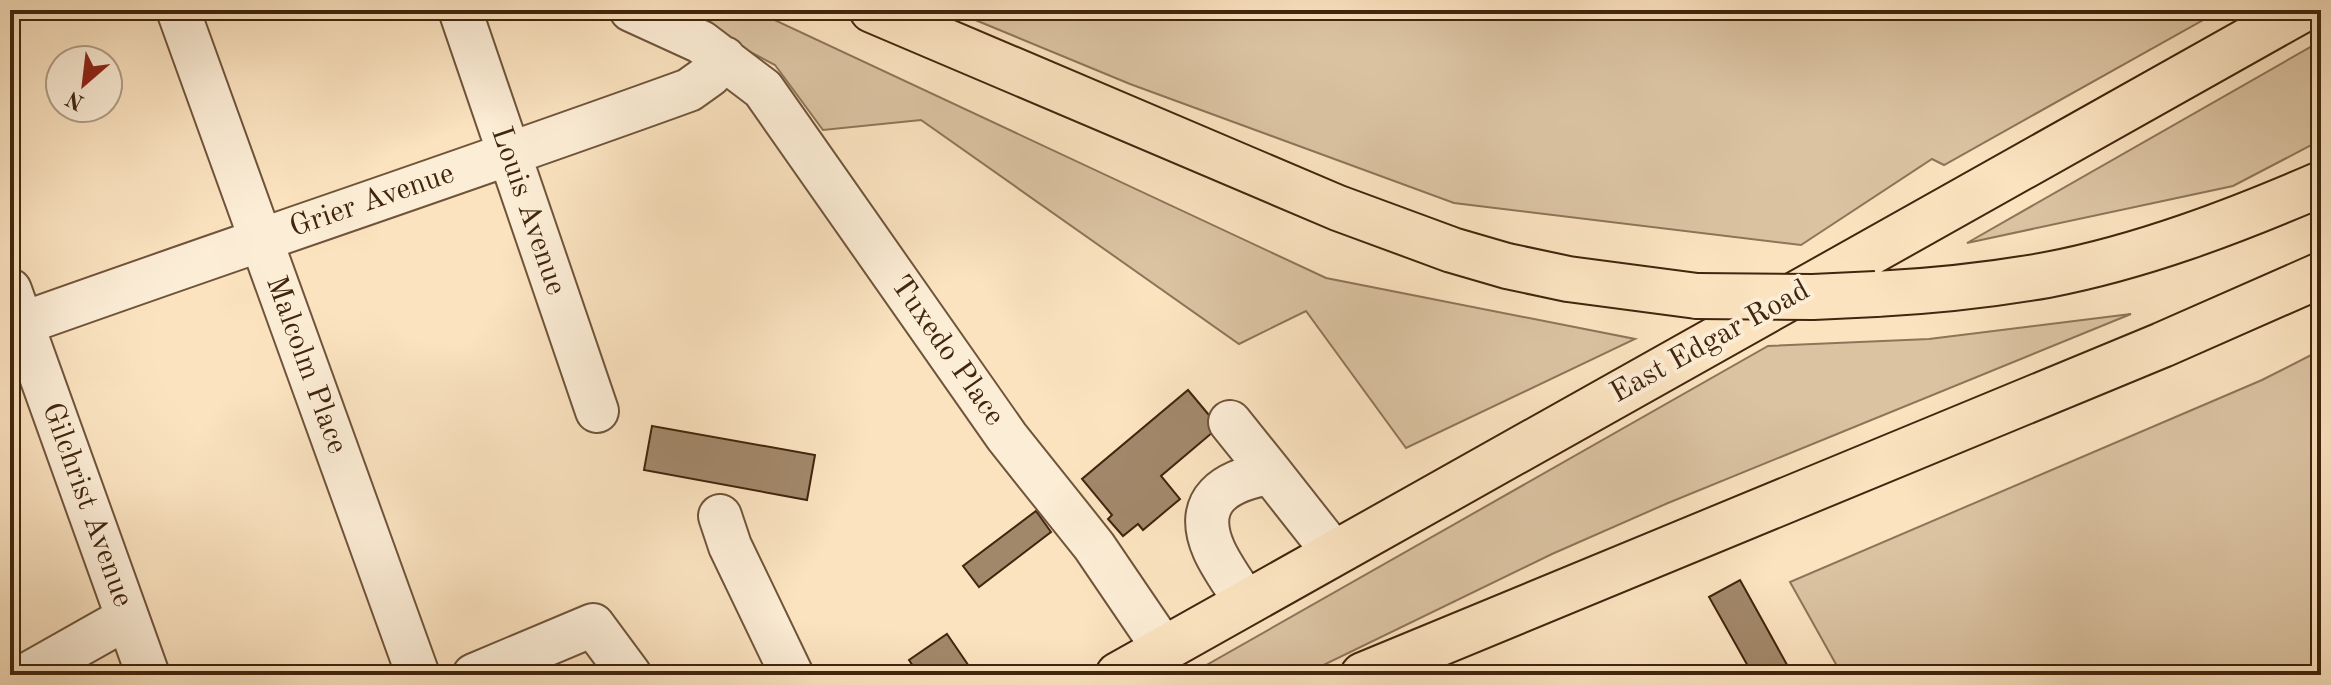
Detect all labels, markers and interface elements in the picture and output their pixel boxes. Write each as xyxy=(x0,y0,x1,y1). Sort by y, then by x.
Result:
north arrow xyxy=(44,44,124,124)
text: N xyxy=(63,86,88,114)
street label: Louis Avenue xyxy=(485,123,571,299)
street label: Grier Avenue xyxy=(286,159,458,243)
street label: Tuxedo Place xyxy=(884,271,1010,431)
street label: Malcolm Place xyxy=(260,272,352,458)
street label: East Edgar Road xyxy=(1605,275,1815,409)
street label: Gilchrist Avenue xyxy=(36,399,138,611)

